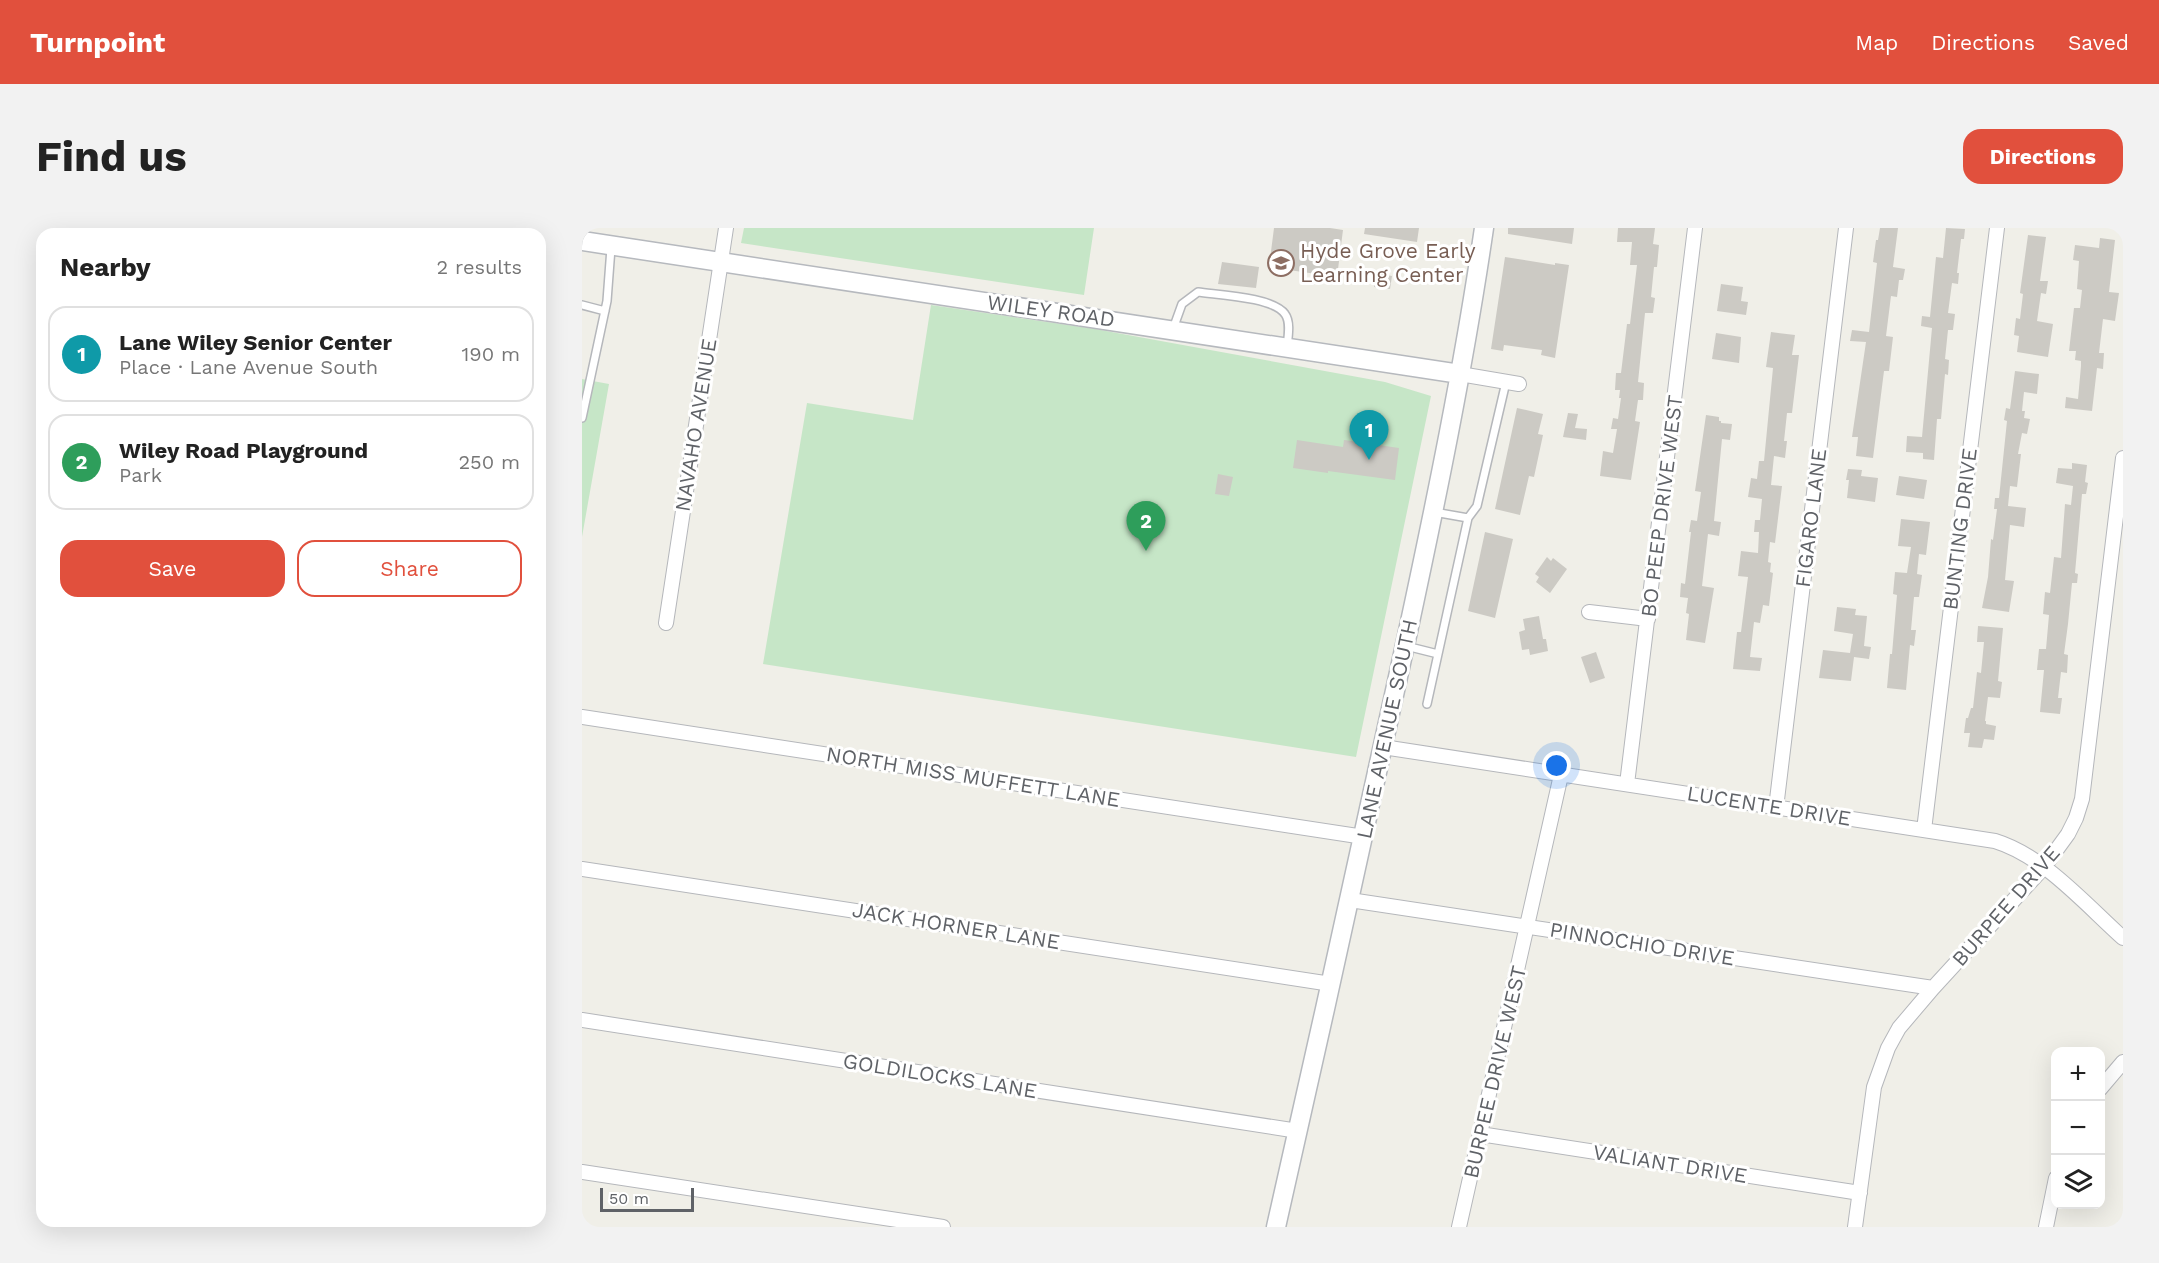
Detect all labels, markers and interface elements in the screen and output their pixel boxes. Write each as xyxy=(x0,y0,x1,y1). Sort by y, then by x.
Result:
text: Turnpoint xyxy=(30,26,165,59)
text: Map xyxy=(1855,30,1898,55)
text: Directions xyxy=(1931,30,2035,55)
text: Saved xyxy=(2068,30,2129,55)
button: Directions xyxy=(1963,129,2123,184)
text: Find us xyxy=(36,132,187,181)
place label: Hyde Grove Early Learning Center xyxy=(1300,238,1476,287)
school or university icon: Hyde Grove Early Learning Center xyxy=(1266,248,1296,278)
text: Nearby xyxy=(60,252,151,282)
text: 2 results xyxy=(437,255,522,279)
street label: WILEY ROAD xyxy=(986,289,1117,332)
text: Lane Wiley Senior Center xyxy=(119,330,392,355)
street label: NAVAHO AVENUE xyxy=(669,337,722,513)
text: 1 xyxy=(77,342,86,366)
text: 190 m xyxy=(462,342,520,366)
text: Place · Lane Avenue South xyxy=(119,355,378,379)
street label: BO PEEP DRIVE WEST xyxy=(1635,393,1688,619)
pin: 1 xyxy=(1350,410,1388,460)
text: Wiley Road Playground xyxy=(119,438,368,463)
street label: FIGARO LANE xyxy=(1790,447,1831,589)
street label: BUNTING DRIVE xyxy=(1937,447,1982,611)
text: 2 xyxy=(76,450,87,474)
text: 250 m xyxy=(458,450,520,474)
text: Park xyxy=(119,463,162,487)
pin: 2 xyxy=(1126,502,1166,551)
button: Save xyxy=(60,540,285,597)
button: Share xyxy=(297,540,522,597)
street label: LANE AVENUE SOUTH xyxy=(1351,617,1422,841)
street label: NORTH MISS MUFFETT LANE xyxy=(824,741,1122,812)
your location xyxy=(1542,751,1571,780)
street label: LUCENTE DRIVE xyxy=(1685,780,1853,831)
street label: BURPEE DRIVE xyxy=(1946,840,2065,971)
street label: JACK HORNER LANE xyxy=(850,897,1062,954)
street label: PINNOCHIO DRIVE xyxy=(1548,917,1736,970)
street label: BURPEE DRIVE WEST xyxy=(1458,963,1531,1181)
map controls xyxy=(2051,1047,2105,1209)
button: + xyxy=(2051,1047,2105,1101)
street label: GOLDILOCKS LANE xyxy=(841,1048,1039,1103)
button: − xyxy=(2051,1101,2105,1155)
street label: VALIANT DRIVE xyxy=(1591,1139,1749,1188)
button: layers xyxy=(2051,1155,2105,1209)
scale bar xyxy=(600,1185,694,1212)
text: 50 m xyxy=(609,1189,649,1208)

